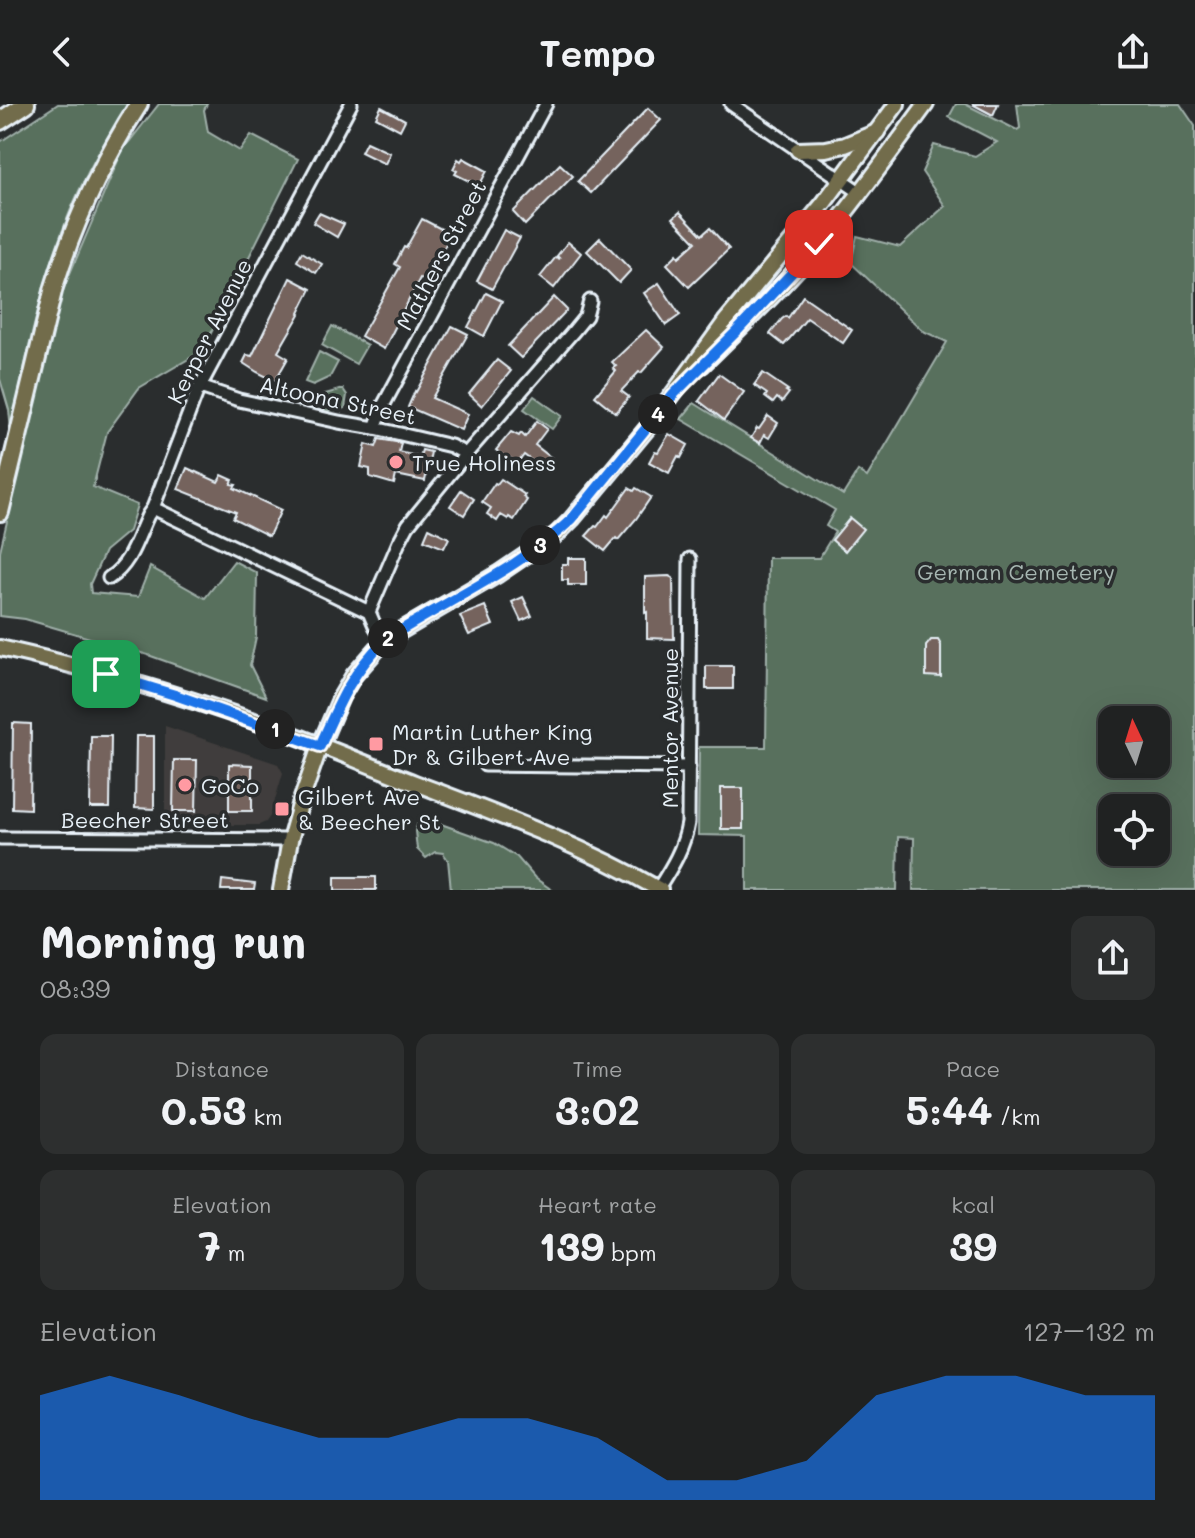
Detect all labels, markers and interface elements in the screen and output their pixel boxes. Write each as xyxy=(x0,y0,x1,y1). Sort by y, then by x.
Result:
text: Tempo xyxy=(540,29,655,76)
icon: back xyxy=(40,30,84,74)
icon: share xyxy=(1111,30,1155,74)
street label: Mathers Street xyxy=(389,175,493,335)
pin xyxy=(785,210,853,278)
icon: check xyxy=(797,222,841,266)
street label: Kerper Avenue xyxy=(160,253,258,409)
street label: Altoona Street xyxy=(257,369,419,431)
pin: 4 xyxy=(638,394,678,434)
text: 4 xyxy=(651,399,665,428)
place label: True Holiness xyxy=(412,448,556,477)
marker: True Holiness xyxy=(387,453,405,471)
pin: 3 xyxy=(520,525,560,565)
text: 3 xyxy=(533,530,547,559)
park label: German Cemetery xyxy=(917,557,1115,586)
pin: 2 xyxy=(368,618,408,658)
text: 2 xyxy=(382,623,394,652)
pin xyxy=(72,640,140,708)
street label: Mentor Avenue xyxy=(655,648,684,808)
icon: arrive xyxy=(84,652,128,696)
north arrow xyxy=(1098,706,1170,778)
map controls xyxy=(1098,706,1170,866)
pin: 1 xyxy=(255,709,295,749)
text: 1 xyxy=(270,714,280,743)
place label: Martin Luther King Dr & Gilbert Ave xyxy=(392,717,592,771)
marker: Martin Luther King Dr & Gilbert Ave xyxy=(367,735,385,753)
place label: GoCo xyxy=(201,771,259,800)
marker: GoCo xyxy=(176,776,194,794)
place label: Gilbert Ave & Beecher St xyxy=(298,782,441,836)
button: locate xyxy=(1098,794,1170,866)
marker: Gilbert Ave & Beecher St xyxy=(273,800,291,818)
street label: Beecher Street xyxy=(61,805,229,834)
text: Morning run xyxy=(40,912,306,969)
button: share xyxy=(1071,916,1155,1000)
text: 08:39 xyxy=(40,971,110,1005)
text: Distance xyxy=(174,1054,269,1083)
text: Time xyxy=(572,1054,623,1083)
text: Pace xyxy=(946,1054,1000,1083)
text: 0.53 xyxy=(161,1083,246,1135)
text: 3:02 xyxy=(555,1083,640,1135)
text: 5:44 xyxy=(906,1083,993,1135)
text: km xyxy=(246,1102,283,1131)
text: /km xyxy=(993,1102,1040,1131)
text: Elevation xyxy=(172,1190,271,1219)
text: Heart rate xyxy=(538,1190,657,1219)
text: kcal xyxy=(951,1190,995,1219)
text: 7 xyxy=(198,1219,221,1271)
text: 139 xyxy=(539,1219,604,1271)
text: 39 xyxy=(949,1219,997,1271)
text: m xyxy=(221,1238,245,1267)
text: bpm xyxy=(604,1238,656,1267)
text: Elevation xyxy=(40,1314,157,1348)
text: 127–132 m xyxy=(1023,1314,1155,1348)

